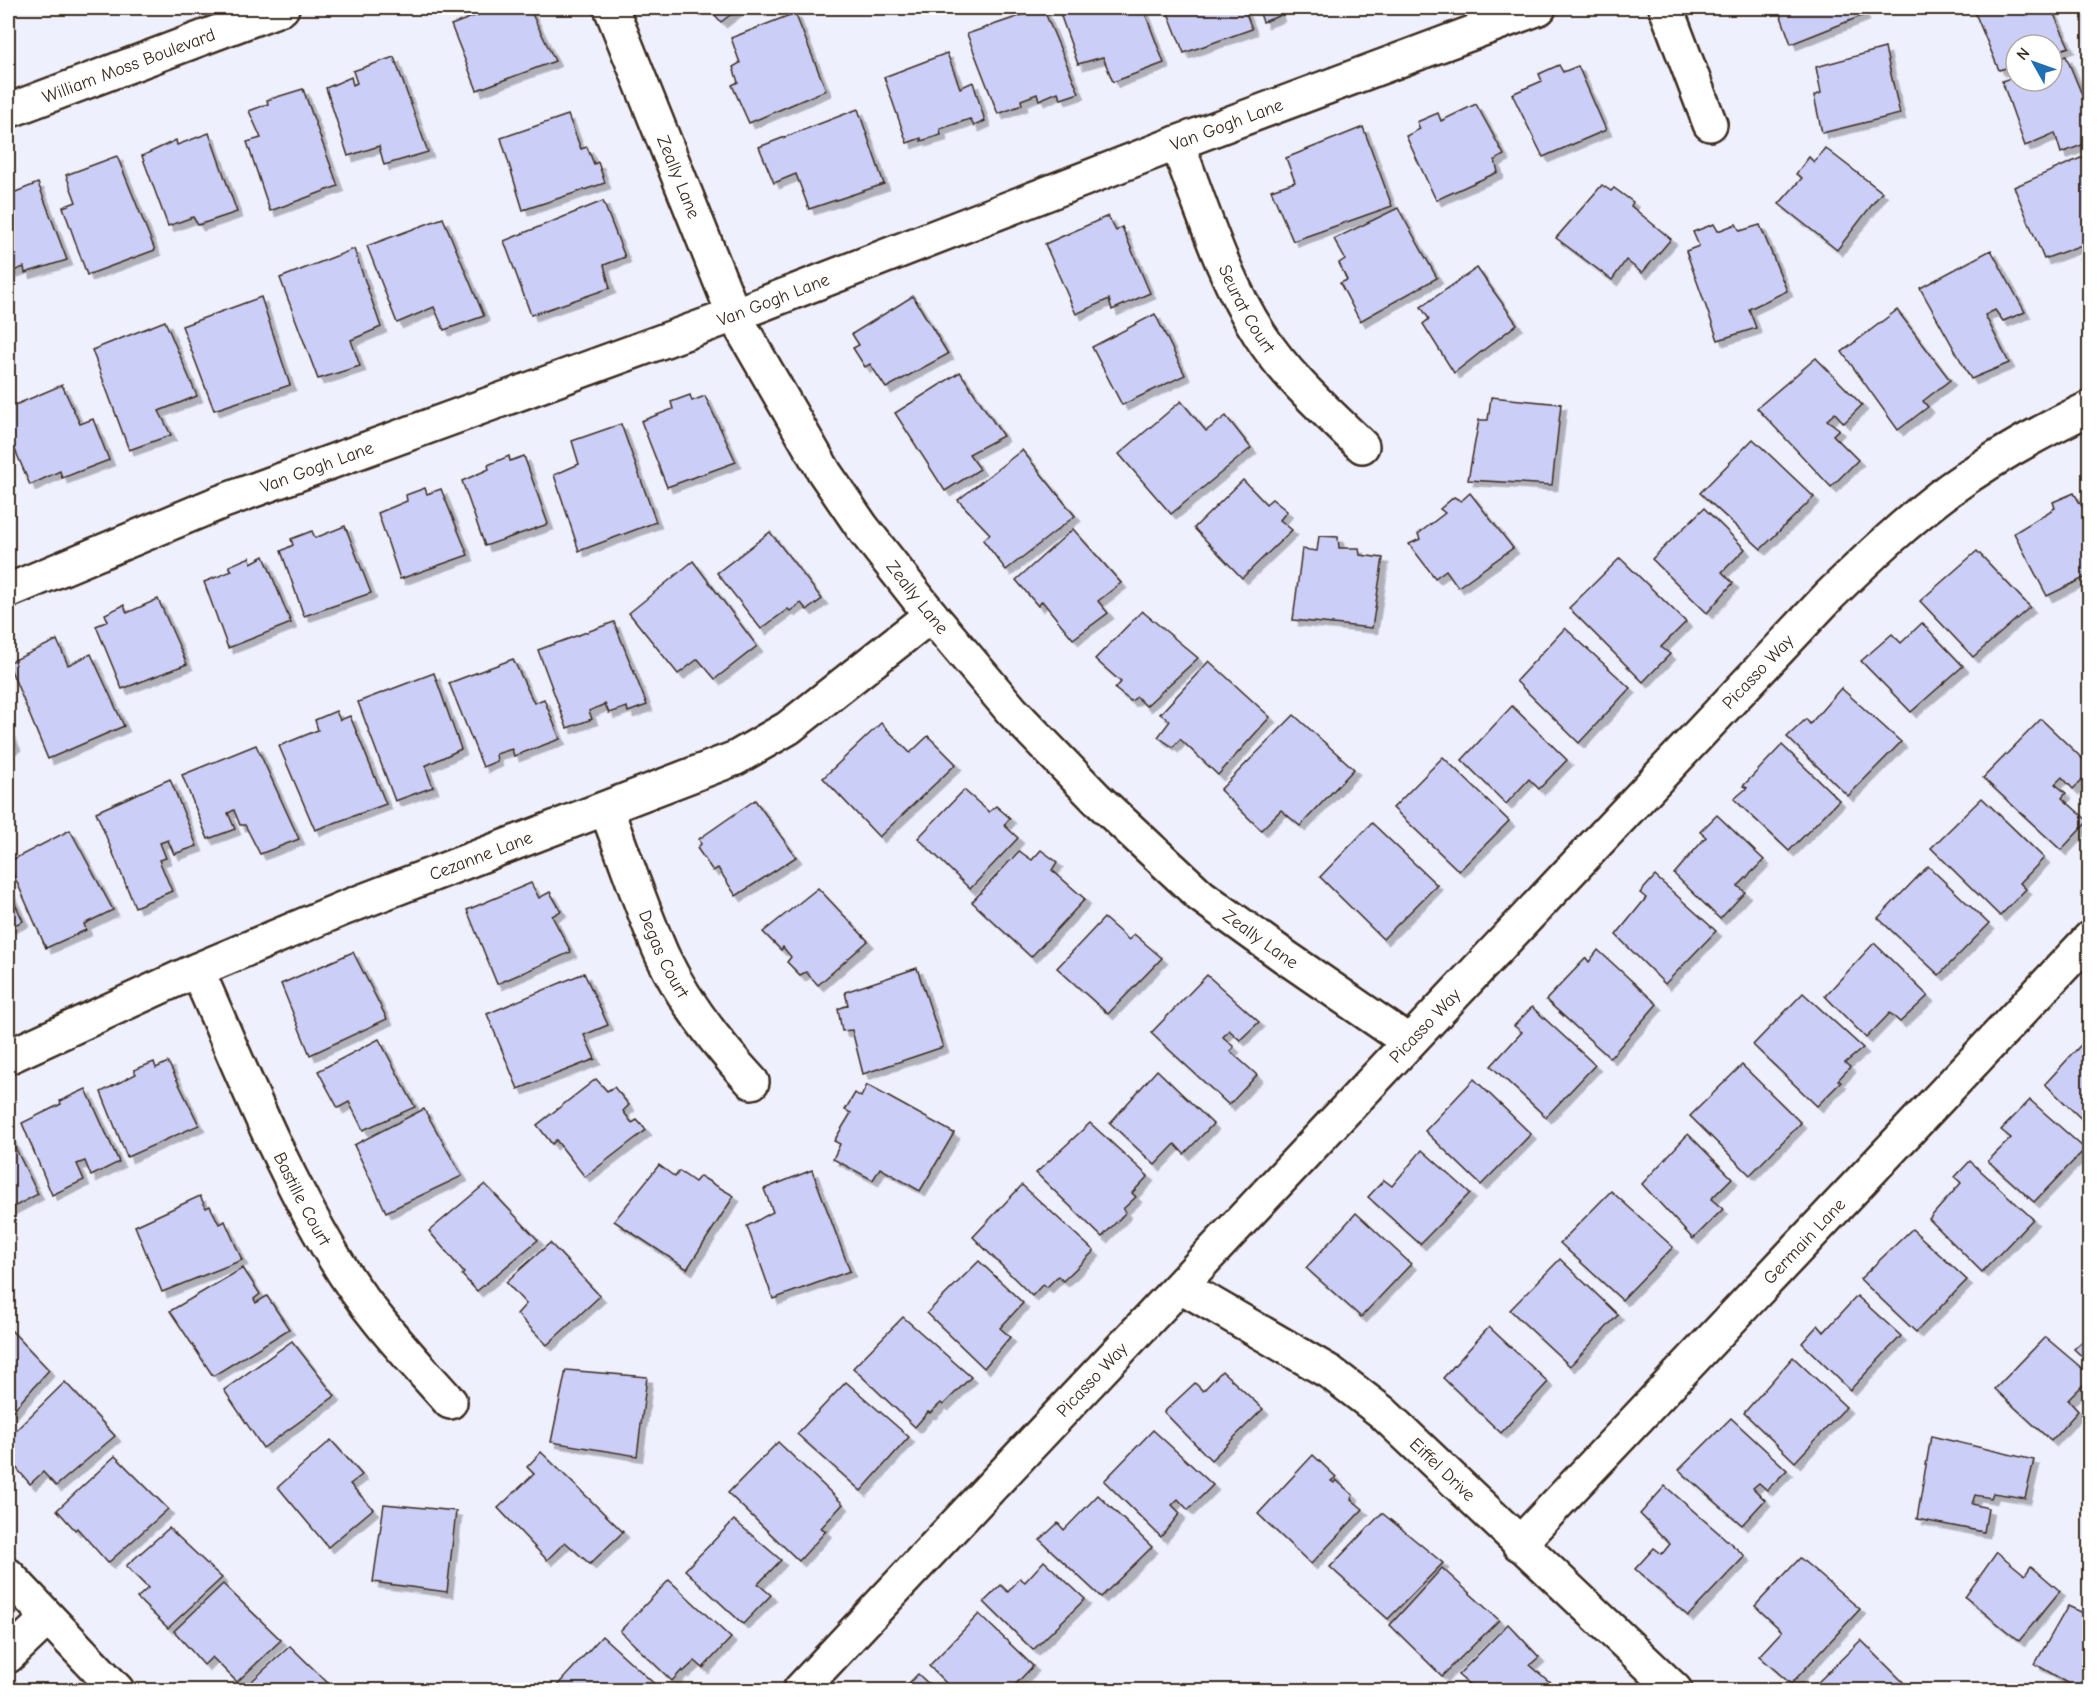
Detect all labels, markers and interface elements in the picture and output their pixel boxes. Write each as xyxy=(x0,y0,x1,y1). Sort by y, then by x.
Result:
street label: William Moss Boulevard xyxy=(39,24,218,108)
north arrow xyxy=(2004,33,2064,93)
text: N xyxy=(2013,44,2034,64)
street label: Van Gogh Lane xyxy=(1167,94,1286,155)
street label: Zeally Lane xyxy=(653,132,705,222)
street label: Seurat Court xyxy=(1214,261,1280,358)
street label: Van Gogh Lane xyxy=(714,269,832,331)
street label: Van Gogh Lane xyxy=(258,437,376,497)
street label: Zeally Lane xyxy=(882,556,953,638)
street label: Picasso Way xyxy=(1718,629,1798,713)
street label: Cezanne Lane xyxy=(426,827,535,885)
street label: Zeally Lane xyxy=(1219,905,1302,973)
street label: Degas Court xyxy=(634,907,694,1002)
street label: Picasso Way xyxy=(1385,983,1465,1067)
street label: Bastille Court xyxy=(269,1149,336,1250)
street label: Germain Lane xyxy=(1759,1194,1850,1289)
street label: Picasso Way xyxy=(1052,1337,1133,1421)
street label: Eiffel Drive xyxy=(1405,1433,1480,1505)

